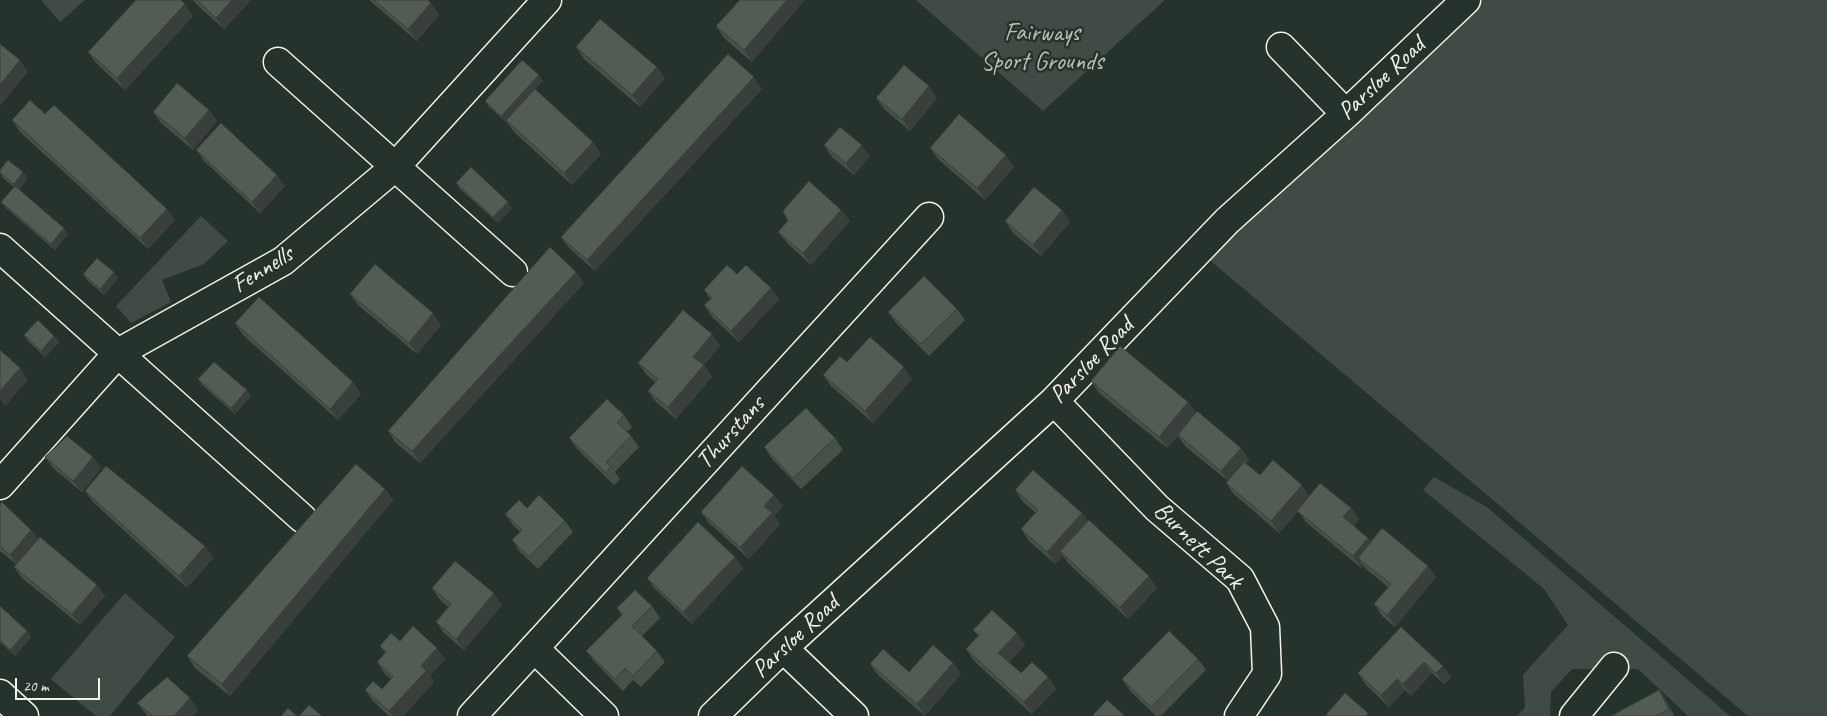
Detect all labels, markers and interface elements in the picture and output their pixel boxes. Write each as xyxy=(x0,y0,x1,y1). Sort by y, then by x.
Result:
park label: Fairways Sport Grounds xyxy=(981,18,1103,77)
street label: Parsloe Road xyxy=(1332,31,1432,127)
street label: Fennells xyxy=(227,240,299,300)
street label: Parsloe Road xyxy=(1044,312,1140,410)
street label: Thurstans xyxy=(690,390,772,476)
street label: Burnett Park xyxy=(1147,496,1249,596)
street label: Parsloe Road xyxy=(746,589,846,685)
scale bar xyxy=(18,668,102,700)
text: 20 m xyxy=(23,677,49,696)

